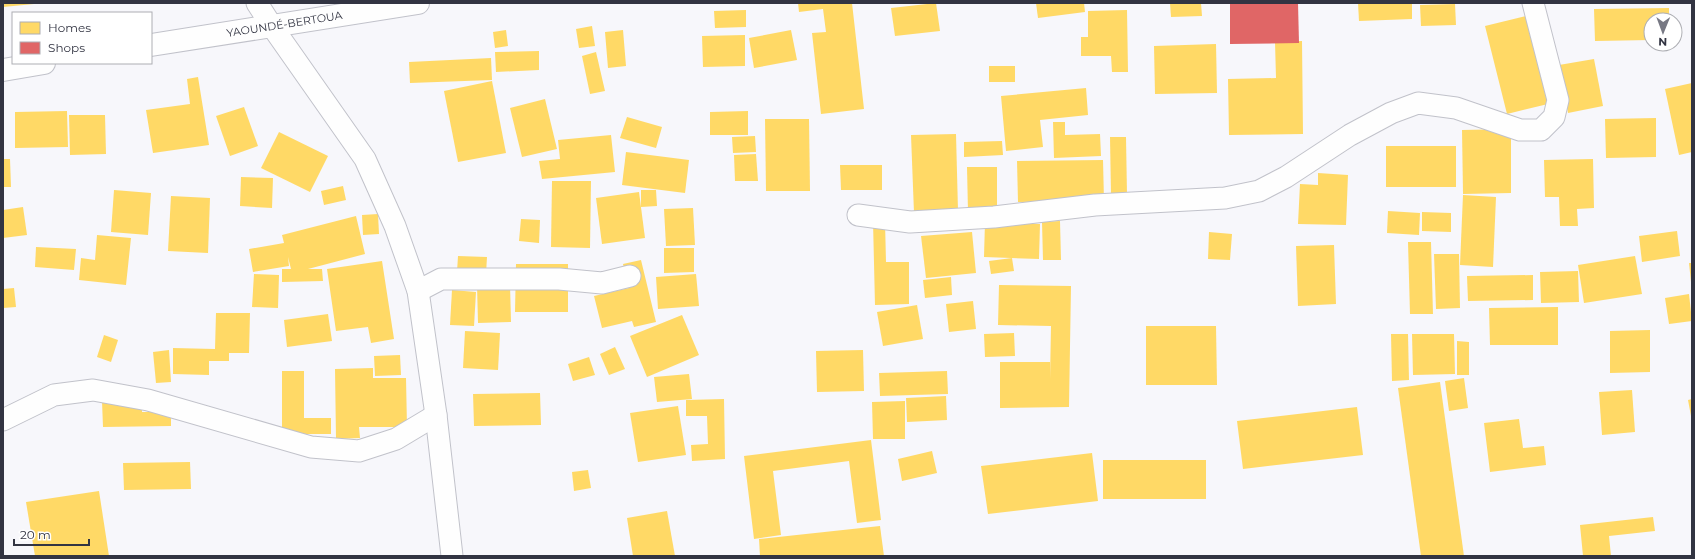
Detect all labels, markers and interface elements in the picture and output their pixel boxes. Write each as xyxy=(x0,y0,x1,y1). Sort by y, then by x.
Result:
street label: YAOUNDÉ-BERTOUA xyxy=(225,8,343,40)
legend xyxy=(12,12,152,64)
north arrow xyxy=(1643,12,1683,52)
text: Homes xyxy=(48,20,91,35)
text: N xyxy=(1658,35,1667,49)
text: Shops xyxy=(48,40,85,55)
scale bar xyxy=(14,521,89,547)
text: 20 m xyxy=(20,527,51,542)

